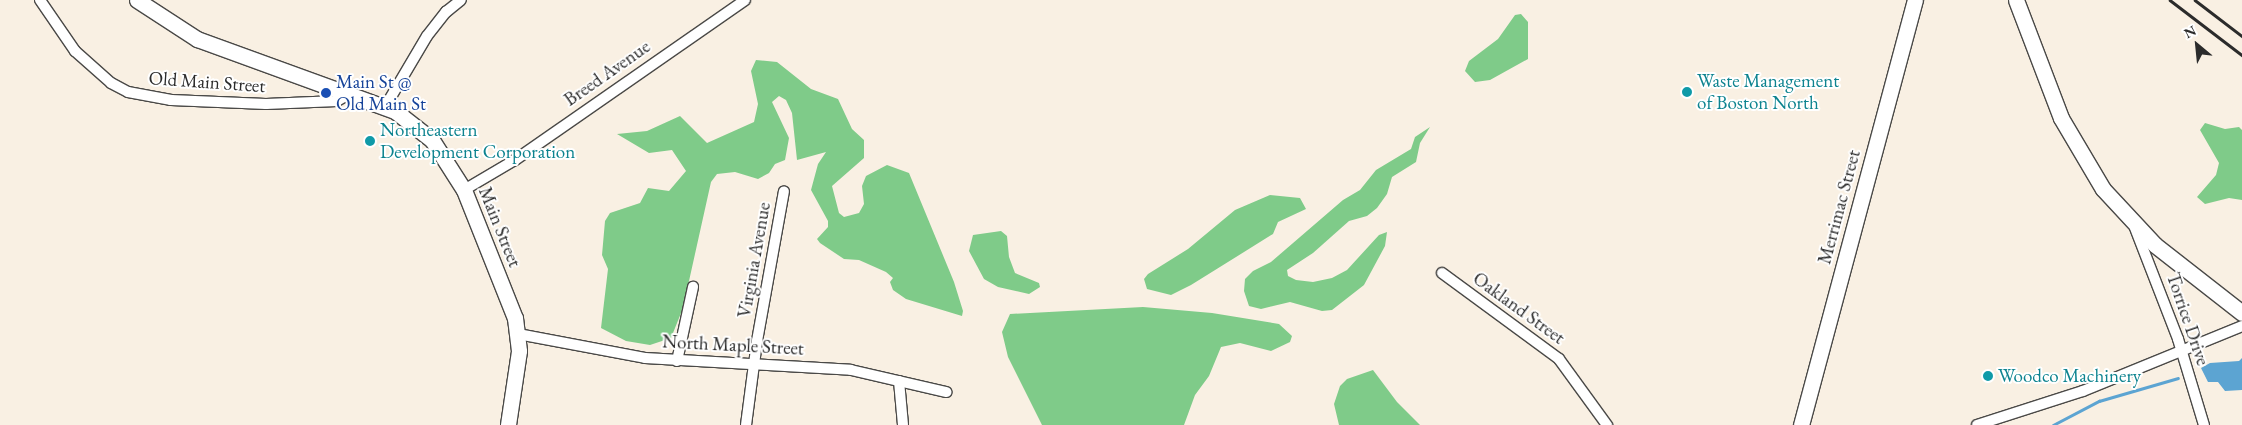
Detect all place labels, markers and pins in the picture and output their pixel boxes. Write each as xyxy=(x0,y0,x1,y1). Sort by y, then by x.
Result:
place label: Waste Management of Boston North xyxy=(1697,70,1839,114)
place label: Main St @ Old Main St xyxy=(336,71,426,115)
marker: Waste Management of Boston North xyxy=(1681,86,1693,98)
marker: Main St @ Old Main St xyxy=(320,87,332,99)
place label: Northeastern Development Corporation xyxy=(380,119,575,163)
marker: Northeastern Development Corporation xyxy=(364,135,376,147)
place label: Woodco Machinery xyxy=(1998,365,2141,387)
marker: Woodco Machinery xyxy=(1982,370,1994,382)

